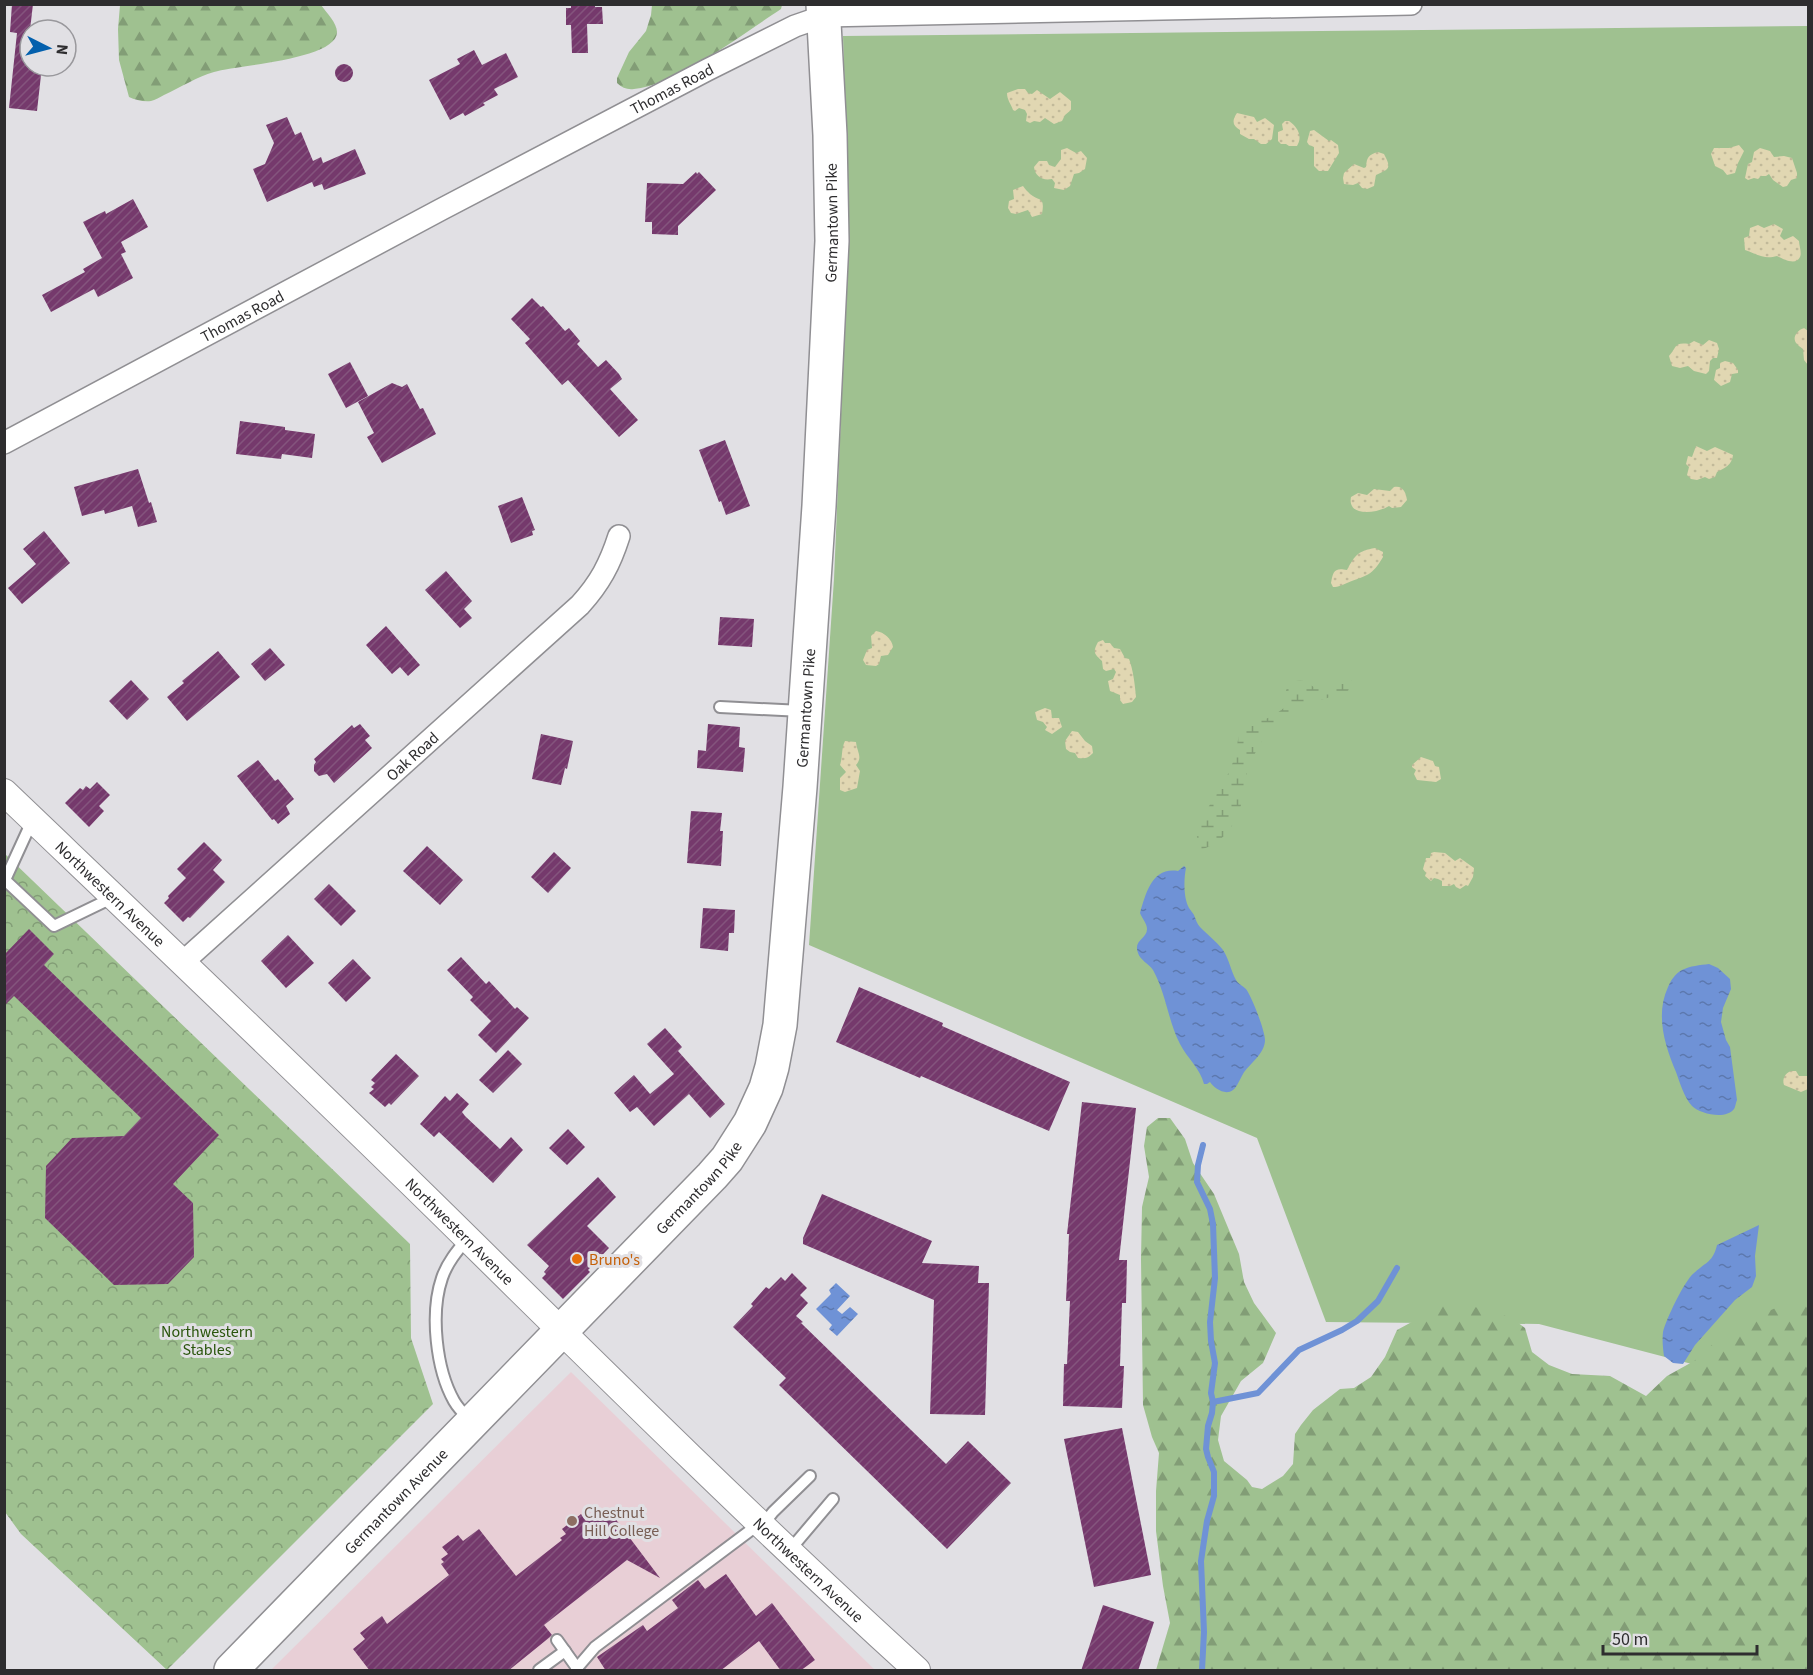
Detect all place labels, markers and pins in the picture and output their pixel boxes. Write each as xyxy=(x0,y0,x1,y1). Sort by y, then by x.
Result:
place label: Bruno's xyxy=(589,1249,640,1271)
marker: Bruno's xyxy=(570,1252,584,1266)
place label: Chestnut Hill College xyxy=(584,1502,659,1542)
marker: Chestnut Hill College xyxy=(565,1514,579,1528)

